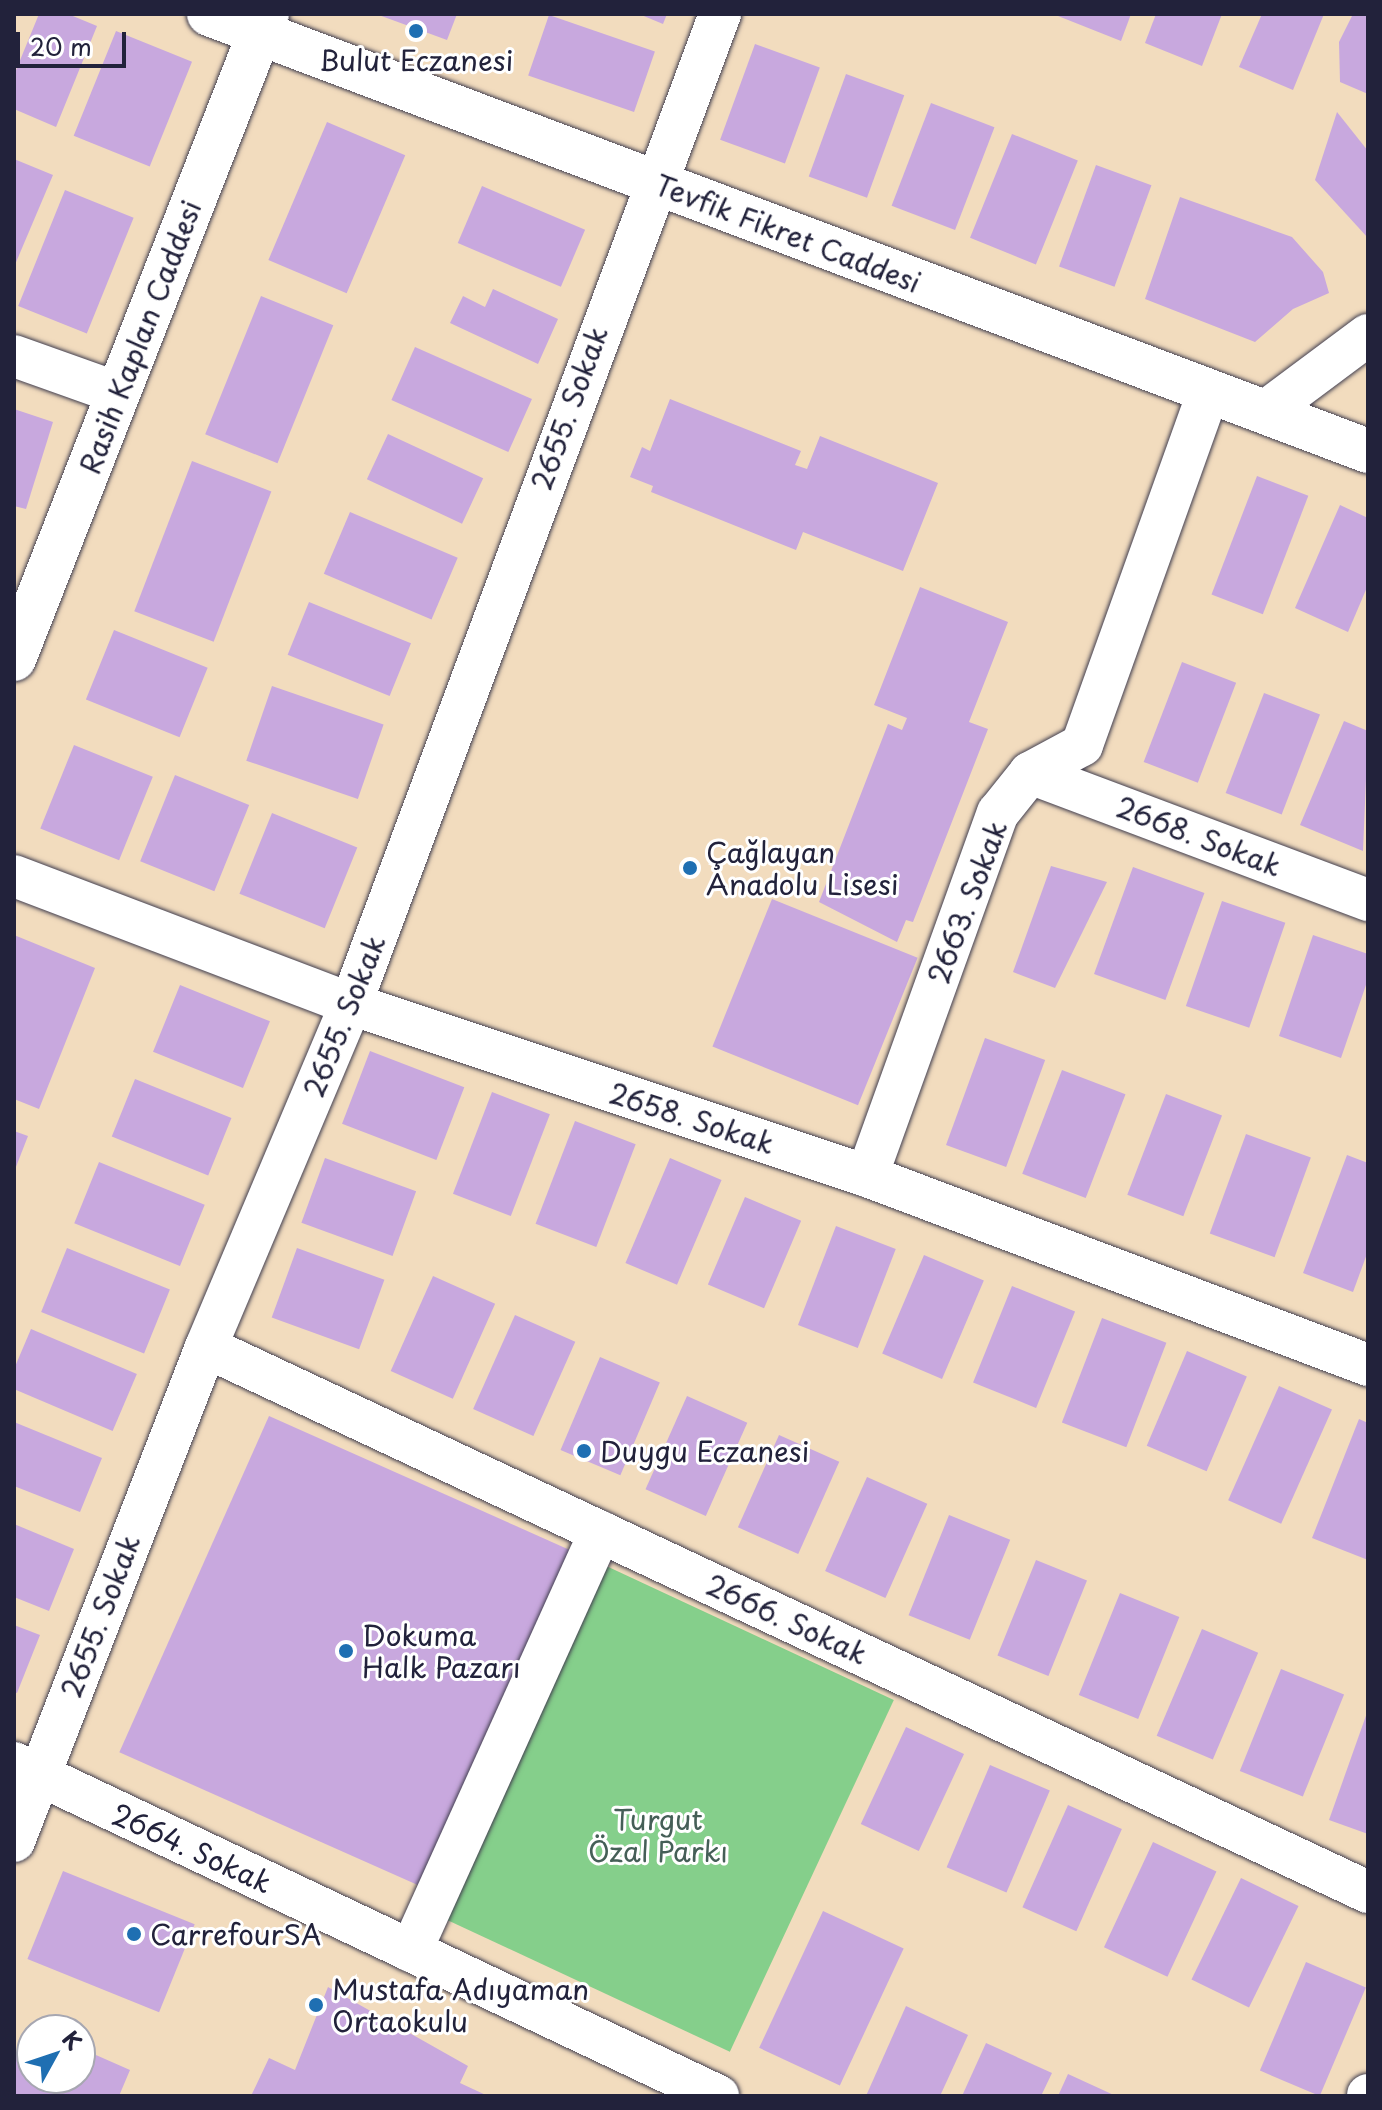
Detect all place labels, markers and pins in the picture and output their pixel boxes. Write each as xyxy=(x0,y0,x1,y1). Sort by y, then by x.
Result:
marker: Bulut Eczanesi xyxy=(407,22,425,40)
place label: Bulut Eczanesi xyxy=(319,43,513,77)
place label: Çağlayan Anadolu Lisesi xyxy=(706,835,898,901)
marker: Çağlayan Anadolu Lisesi xyxy=(681,859,699,877)
place label: Duygu Eczanesi xyxy=(600,1434,808,1468)
marker: Duygu Eczanesi xyxy=(575,1442,593,1460)
place label: Dokuma Halk Pazarı xyxy=(362,1618,520,1684)
marker: Dokuma Halk Pazarı xyxy=(337,1642,355,1660)
place label: CarrefourSA xyxy=(150,1917,321,1951)
marker: CarrefourSA xyxy=(125,1925,143,1943)
place label: Mustafa Adıyaman Ortaokulu xyxy=(332,1972,591,2038)
marker: Mustafa Adıyaman Ortaokulu xyxy=(307,1996,325,2014)

